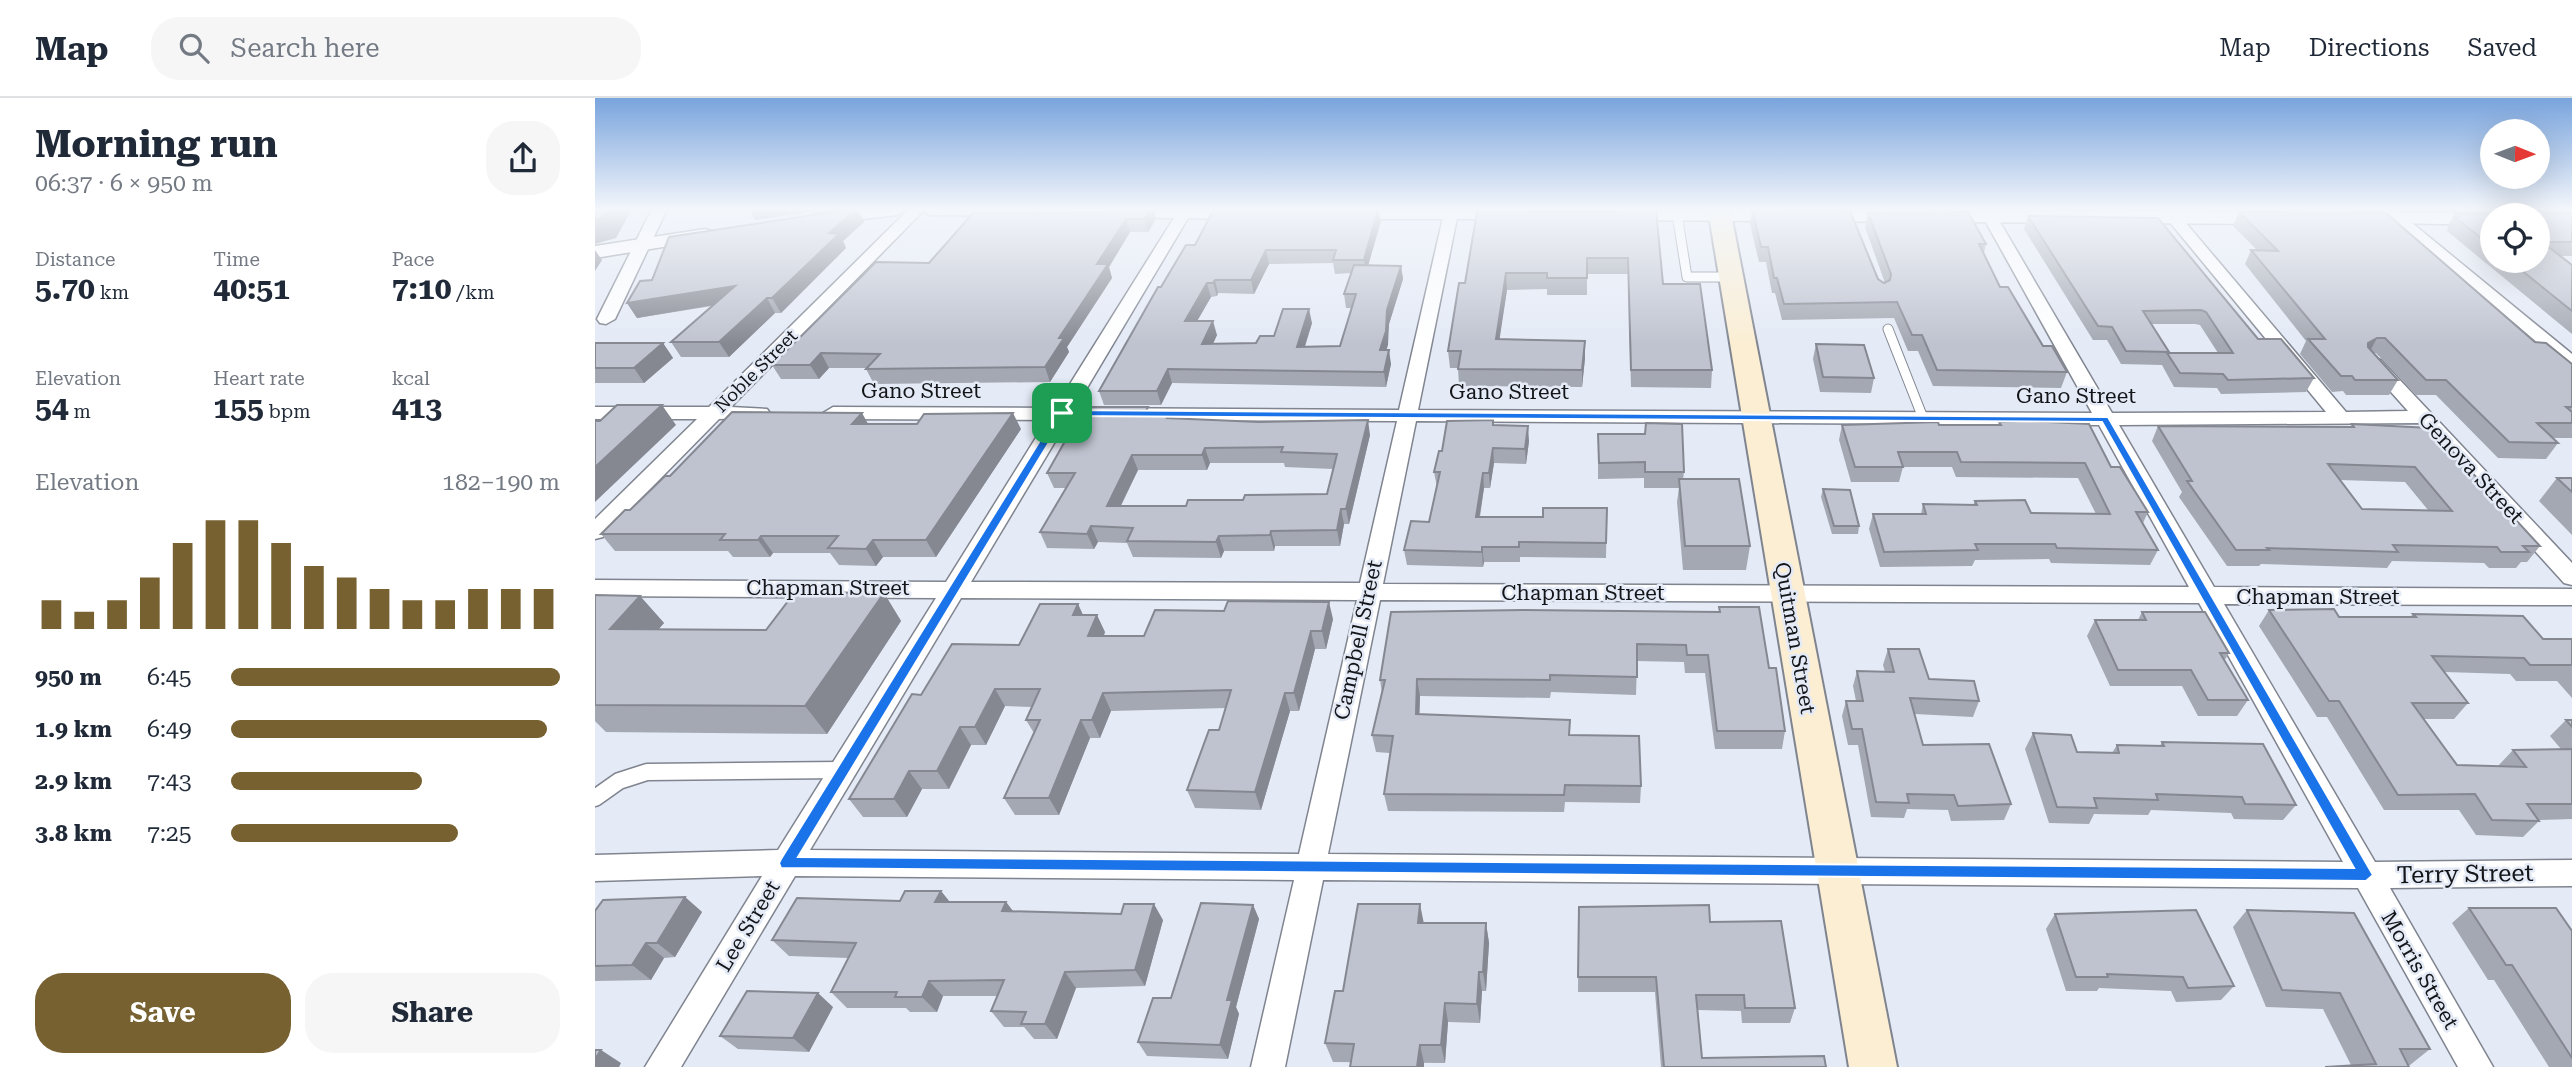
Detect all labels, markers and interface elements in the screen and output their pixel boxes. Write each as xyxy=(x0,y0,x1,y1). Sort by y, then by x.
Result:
search box xyxy=(151,17,641,80)
text: Map xyxy=(35,29,109,68)
icon: search xyxy=(175,29,213,67)
text: Search here xyxy=(231,33,380,63)
text: Map xyxy=(2219,34,2271,62)
text: Directions xyxy=(2309,34,2429,62)
text: Saved xyxy=(2467,34,2537,62)
north arrow xyxy=(2480,119,2550,189)
map controls xyxy=(2480,119,2550,273)
button: share xyxy=(486,121,560,195)
text: Morning run xyxy=(35,122,278,166)
text: 06:37 · 6 × 950 m xyxy=(35,170,213,197)
button: locate xyxy=(2480,203,2550,273)
text: Distance xyxy=(35,248,115,271)
text: Time xyxy=(213,248,260,271)
text: Pace xyxy=(392,248,435,271)
text: 5.70 xyxy=(35,271,95,306)
text: 40:51 xyxy=(213,271,290,306)
text: 7:10 xyxy=(392,271,451,306)
text: km xyxy=(95,281,129,304)
text: /km xyxy=(451,281,495,304)
street label: Noble Street xyxy=(710,325,802,416)
text: Elevation xyxy=(35,367,121,390)
text: Heart rate xyxy=(213,367,305,390)
text: kcal xyxy=(392,367,430,390)
street label: Gano Street xyxy=(861,379,981,403)
street label: Gano Street xyxy=(1449,380,1569,404)
pin xyxy=(1032,383,1092,443)
street label: Gano Street xyxy=(2016,384,2136,408)
text: 54 xyxy=(35,390,69,425)
text: 155 xyxy=(213,390,264,425)
text: 413 xyxy=(392,390,442,425)
icon: arrive xyxy=(1043,394,1081,432)
text: m xyxy=(69,400,91,423)
text: bpm xyxy=(264,400,311,423)
street label: Genova Street xyxy=(2413,408,2529,529)
text: Elevation xyxy=(35,469,139,496)
text: 182–190 m xyxy=(442,469,560,496)
street label: Campbell Street xyxy=(1329,558,1387,722)
street label: Quitman Street xyxy=(1770,560,1820,716)
street label: Chapman Street xyxy=(746,576,910,600)
street label: Chapman Street xyxy=(1501,581,1665,605)
street label: Chapman Street xyxy=(2236,585,2400,609)
text: 950 m xyxy=(35,664,102,691)
text: 6:45 xyxy=(147,664,192,691)
text: 1.9 km xyxy=(35,716,112,743)
text: 6:49 xyxy=(147,716,192,743)
text: 2.9 km xyxy=(35,768,112,795)
text: 7:43 xyxy=(147,768,192,795)
text: 3.8 km xyxy=(35,820,112,847)
text: 7:25 xyxy=(147,820,192,847)
street label: Terry Street xyxy=(2396,859,2534,889)
street label: Lee Street xyxy=(711,876,785,976)
street label: Morris Street xyxy=(2377,907,2464,1033)
button: Save xyxy=(35,973,291,1053)
button: Share xyxy=(305,973,560,1053)

